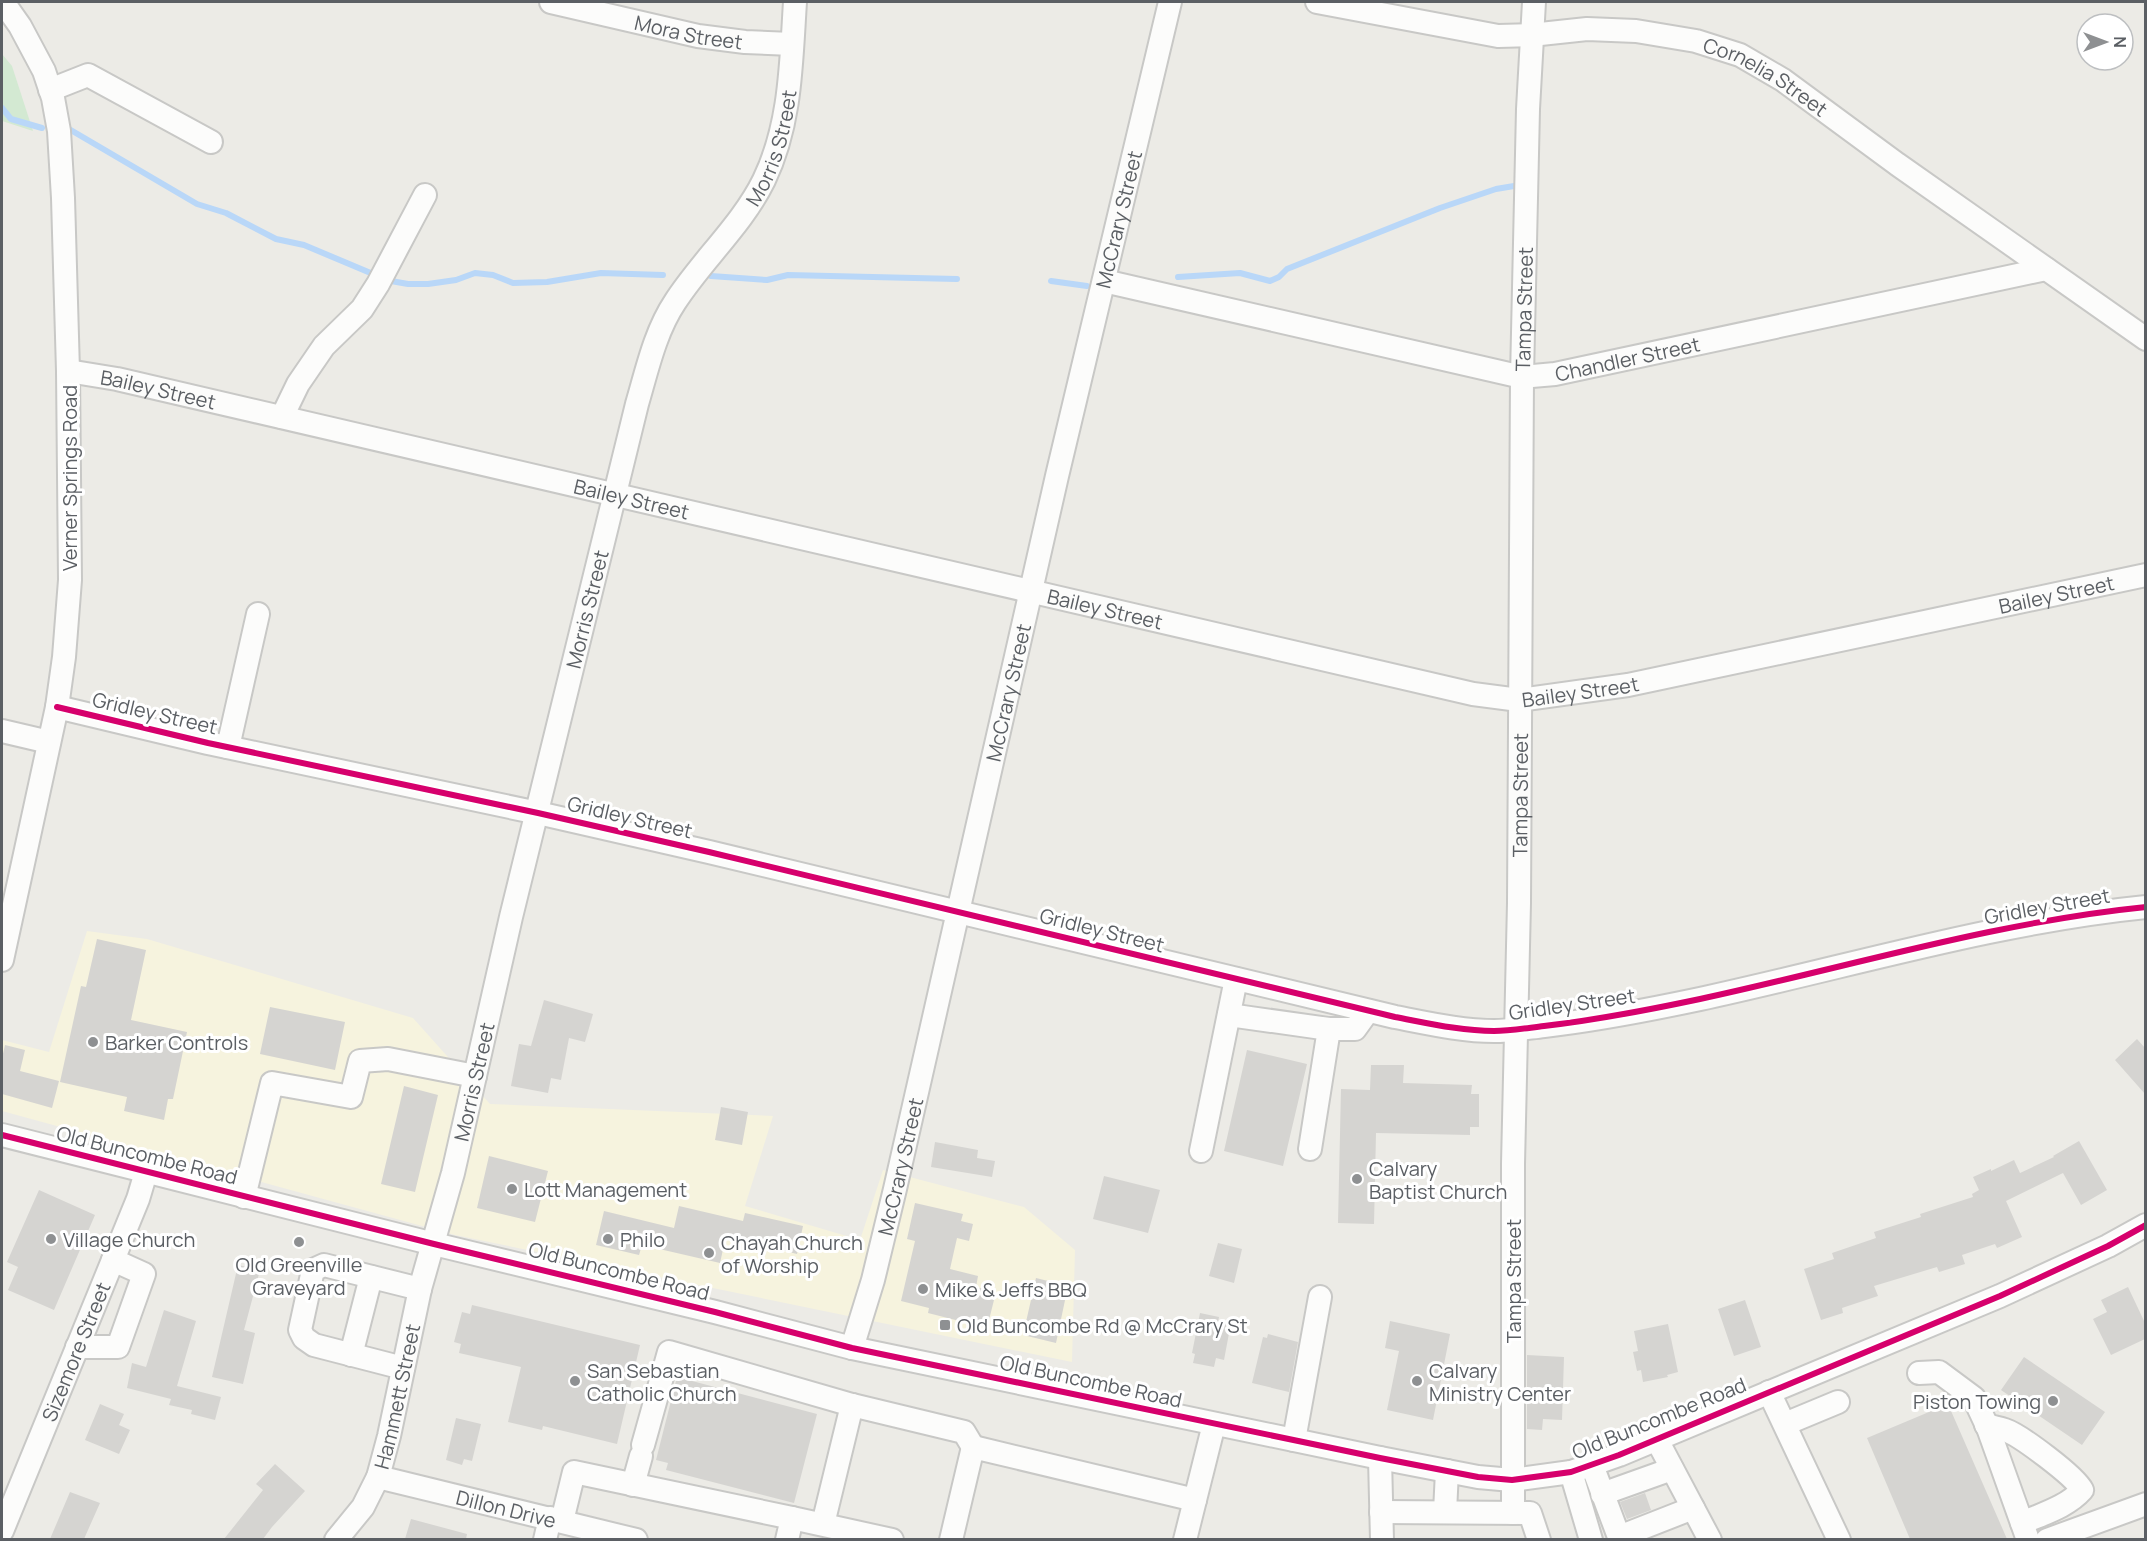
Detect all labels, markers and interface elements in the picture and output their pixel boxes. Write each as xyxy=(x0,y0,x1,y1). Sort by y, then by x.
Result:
street label: Mora Street xyxy=(632,8,744,55)
north arrow xyxy=(2075,12,2135,72)
street label: Cornelia Street xyxy=(1700,31,1834,122)
text: N xyxy=(2109,36,2131,48)
street label: Morris Street xyxy=(739,88,802,211)
street label: McCrary Street xyxy=(1089,148,1148,291)
street label: Tampa Street xyxy=(1509,247,1538,372)
street label: Chandler Street xyxy=(1552,330,1702,387)
street label: Bailey Street xyxy=(99,363,219,415)
street label: Verner Springs Road xyxy=(56,385,83,571)
street label: Bailey Street xyxy=(571,472,692,525)
street label: Morris Street xyxy=(559,547,614,671)
street label: Bailey Street xyxy=(1996,569,2117,619)
street label: Bailey Street xyxy=(1045,582,1165,635)
street label: McCrary Street xyxy=(979,621,1037,764)
street label: Bailey Street xyxy=(1520,670,1641,713)
street label: Gridley Street xyxy=(90,686,220,740)
street label: Tampa Street xyxy=(1506,733,1533,857)
street label: Gridley Street xyxy=(565,790,695,844)
street label: Gridley Street xyxy=(1982,882,2112,930)
street label: Gridley Street xyxy=(1037,902,1167,958)
street label: Gridley Street xyxy=(1507,982,1637,1026)
street label: Morris Street xyxy=(447,1020,500,1144)
place label: Barker Controls xyxy=(105,1029,248,1056)
marker: Barker Controls xyxy=(86,1035,100,1049)
street label: McCrary Street xyxy=(871,1095,929,1238)
street label: Old Buncombe Road xyxy=(54,1119,240,1191)
place label: Calvary Baptist Church xyxy=(1369,1155,1507,1205)
marker: Calvary Baptist Church xyxy=(1350,1172,1364,1186)
place label: Lott Management xyxy=(524,1176,687,1203)
marker: Lott Management xyxy=(505,1182,519,1196)
street label: Tampa Street xyxy=(1500,1219,1527,1343)
place label: Village Church xyxy=(63,1226,195,1253)
place label: Philo xyxy=(620,1226,665,1253)
place label: Chayah Church of Worship xyxy=(721,1229,863,1279)
marker: Village Church xyxy=(44,1232,58,1246)
marker: Philo xyxy=(601,1232,615,1246)
marker: Old Greenville Graveyard xyxy=(292,1235,306,1249)
street label: Old Buncombe Road xyxy=(526,1235,712,1307)
marker: Chayah Church of Worship xyxy=(702,1246,716,1260)
place label: Old Greenville Graveyard xyxy=(236,1251,362,1301)
place label: Mike & Jeffs BBQ xyxy=(935,1276,1087,1303)
street label: Sizemore Street xyxy=(35,1278,116,1425)
marker: Mike & Jeffs BBQ xyxy=(916,1282,930,1296)
place label: Old Buncombe Rd @ McCrary St xyxy=(957,1312,1248,1339)
marker: Old Buncombe Rd @ McCrary St xyxy=(938,1318,952,1332)
street label: Hammett Street xyxy=(367,1321,426,1472)
street label: Old Buncombe Road xyxy=(998,1349,1184,1413)
place label: San Sebastian Catholic Church xyxy=(587,1357,737,1407)
place label: Calvary Ministry Center xyxy=(1429,1357,1571,1407)
street label: Old Buncombe Road xyxy=(1568,1371,1750,1465)
marker: San Sebastian Catholic Church xyxy=(568,1374,582,1388)
marker: Calvary Ministry Center xyxy=(1410,1374,1424,1388)
place label: Piston Towing xyxy=(1913,1388,2041,1415)
marker: Piston Towing xyxy=(2046,1394,2060,1408)
street label: Dillon Drive xyxy=(453,1483,559,1534)

